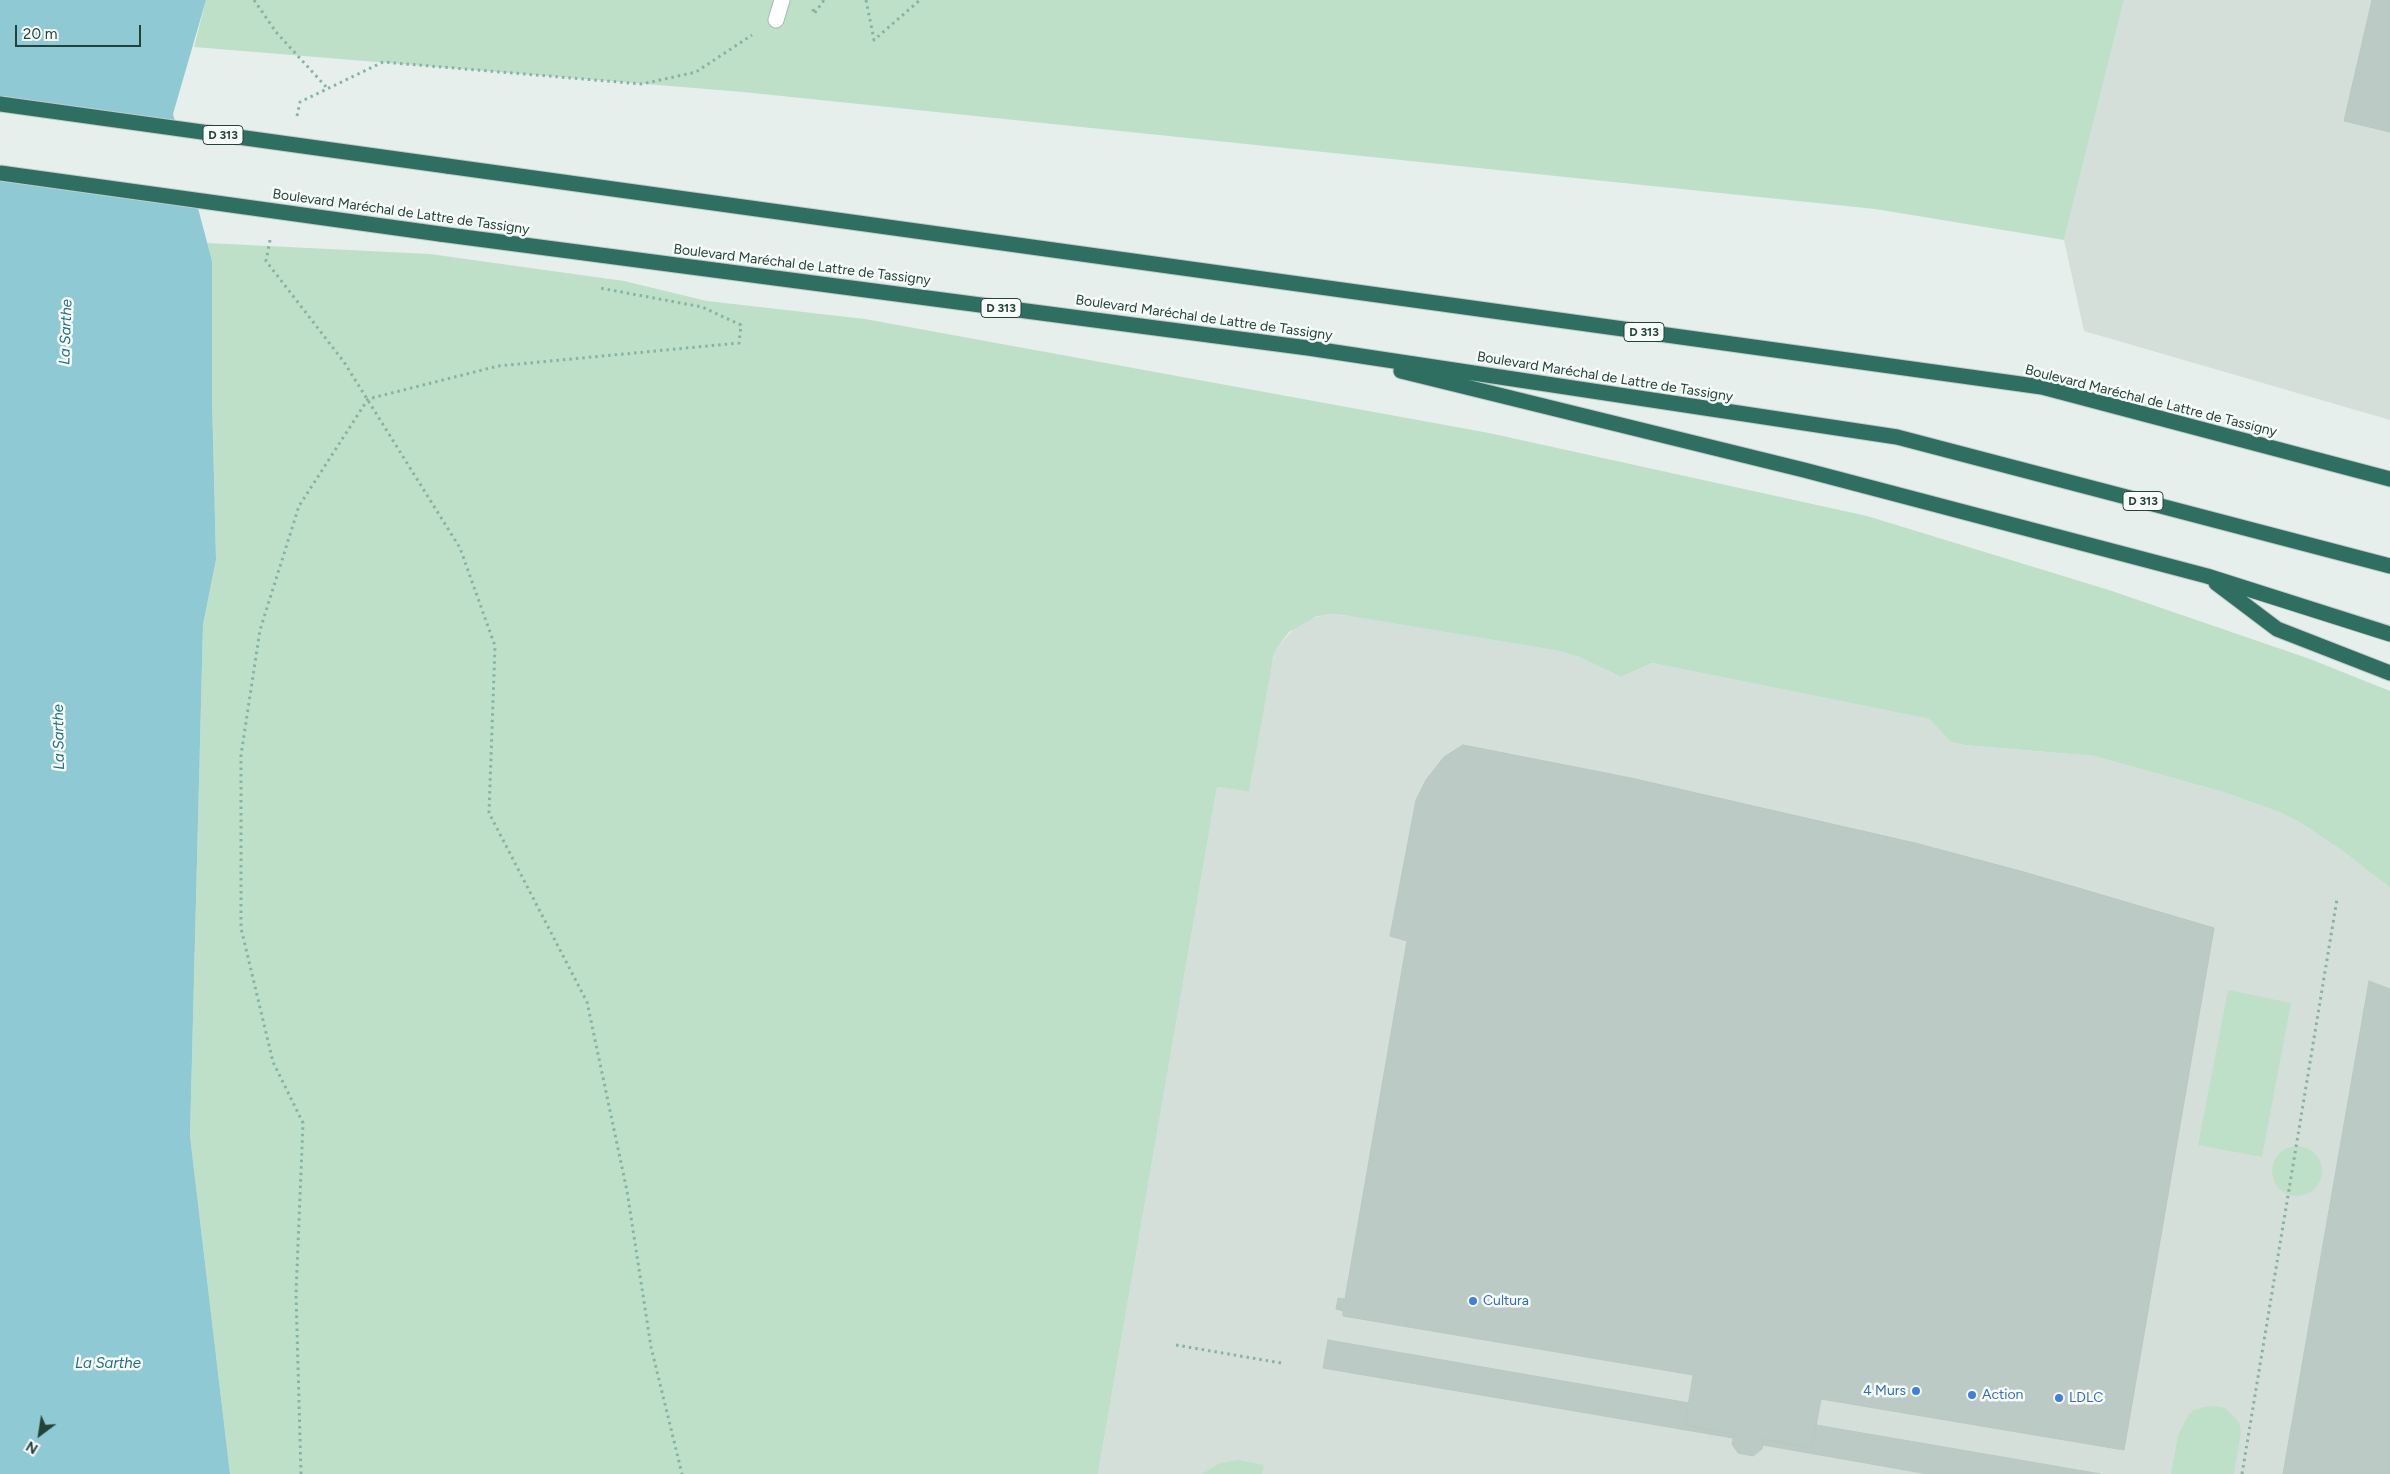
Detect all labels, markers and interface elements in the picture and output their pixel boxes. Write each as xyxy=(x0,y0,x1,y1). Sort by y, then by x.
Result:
scale bar xyxy=(18,15,144,47)
text: 20 m xyxy=(23,25,57,43)
road number: D 313 xyxy=(203,126,243,144)
street label: Boulevard Maréchal de Lattre de Tassigny xyxy=(272,186,530,238)
street label: Boulevard Maréchal de Lattre de Tassigny xyxy=(672,241,932,289)
street label: Boulevard Maréchal de Lattre de Tassigny xyxy=(1075,292,1333,344)
road number: D 313 xyxy=(981,298,1021,318)
water label: La Sarthe xyxy=(56,299,76,365)
road number: D 313 xyxy=(1624,322,1664,342)
street label: Boulevard Maréchal de Lattre de Tassigny xyxy=(1476,348,1734,406)
street label: Boulevard Maréchal de Lattre de Tassigny xyxy=(2023,362,2279,440)
road number: D 313 xyxy=(2123,492,2163,511)
water label: La Sarthe xyxy=(49,704,69,770)
place label: Cultura xyxy=(1483,1293,1529,1309)
marker: Cultura xyxy=(1467,1295,1479,1307)
water label: La Sarthe xyxy=(75,1355,141,1373)
place label: 4 Murs xyxy=(1863,1383,1906,1399)
marker: 4 Murs xyxy=(1910,1385,1922,1397)
place label: Action xyxy=(1982,1387,2023,1403)
marker: Action xyxy=(1966,1389,1978,1401)
place label: LDLC xyxy=(2069,1390,2103,1406)
marker: LDLC xyxy=(2053,1392,2065,1404)
north arrow xyxy=(15,1409,65,1459)
text: N xyxy=(23,1437,41,1457)

